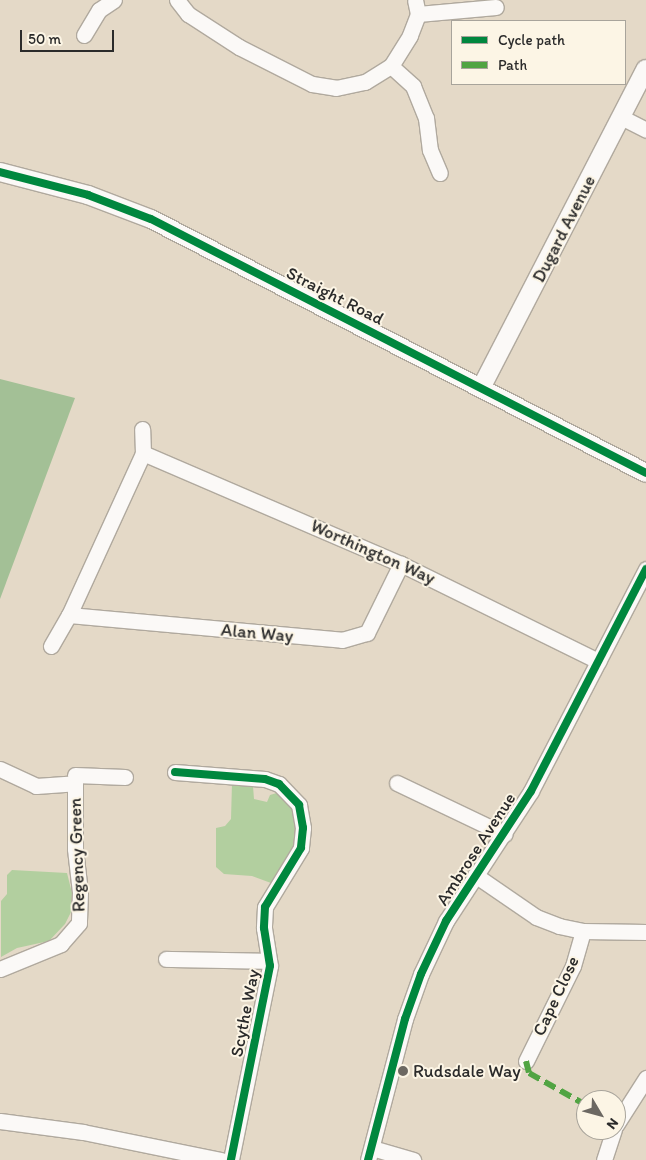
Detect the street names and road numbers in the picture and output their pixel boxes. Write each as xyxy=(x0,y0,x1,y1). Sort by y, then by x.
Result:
street label: Dugard Avenue xyxy=(528,172,600,286)
street label: Straight Road xyxy=(283,262,387,330)
street label: Worthington Way xyxy=(307,515,439,589)
street label: Alan Way xyxy=(220,619,294,647)
street label: Ambrose Avenue xyxy=(432,789,520,909)
street label: Regency Green xyxy=(64,798,90,912)
street label: Cape Close xyxy=(528,953,584,1039)
street label: Scythe Way xyxy=(226,968,264,1058)

